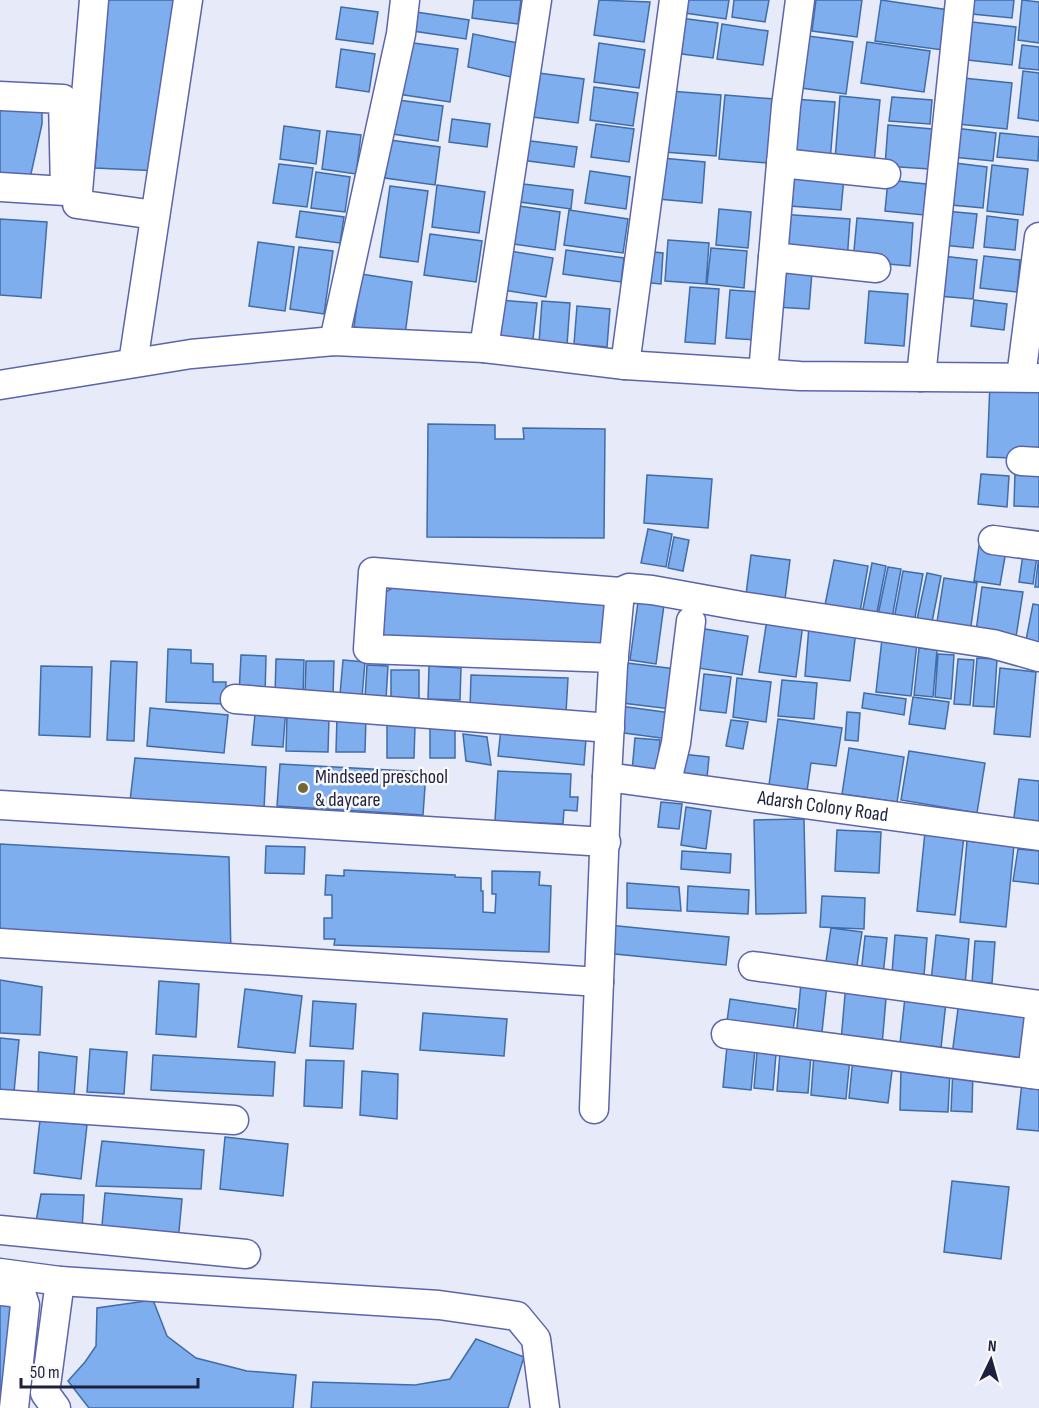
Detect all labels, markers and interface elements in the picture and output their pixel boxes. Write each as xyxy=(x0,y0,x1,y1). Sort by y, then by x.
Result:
place label: Mindseed preschool & daycare xyxy=(315,765,448,812)
marker: Mindseed preschool & daycare xyxy=(296,781,310,795)
street label: Adarsh Colony Road xyxy=(755,786,890,827)
north arrow xyxy=(961,1330,1021,1390)
text: N xyxy=(987,1337,997,1356)
scale bar xyxy=(21,1351,198,1389)
text: 50 m xyxy=(30,1362,60,1383)

